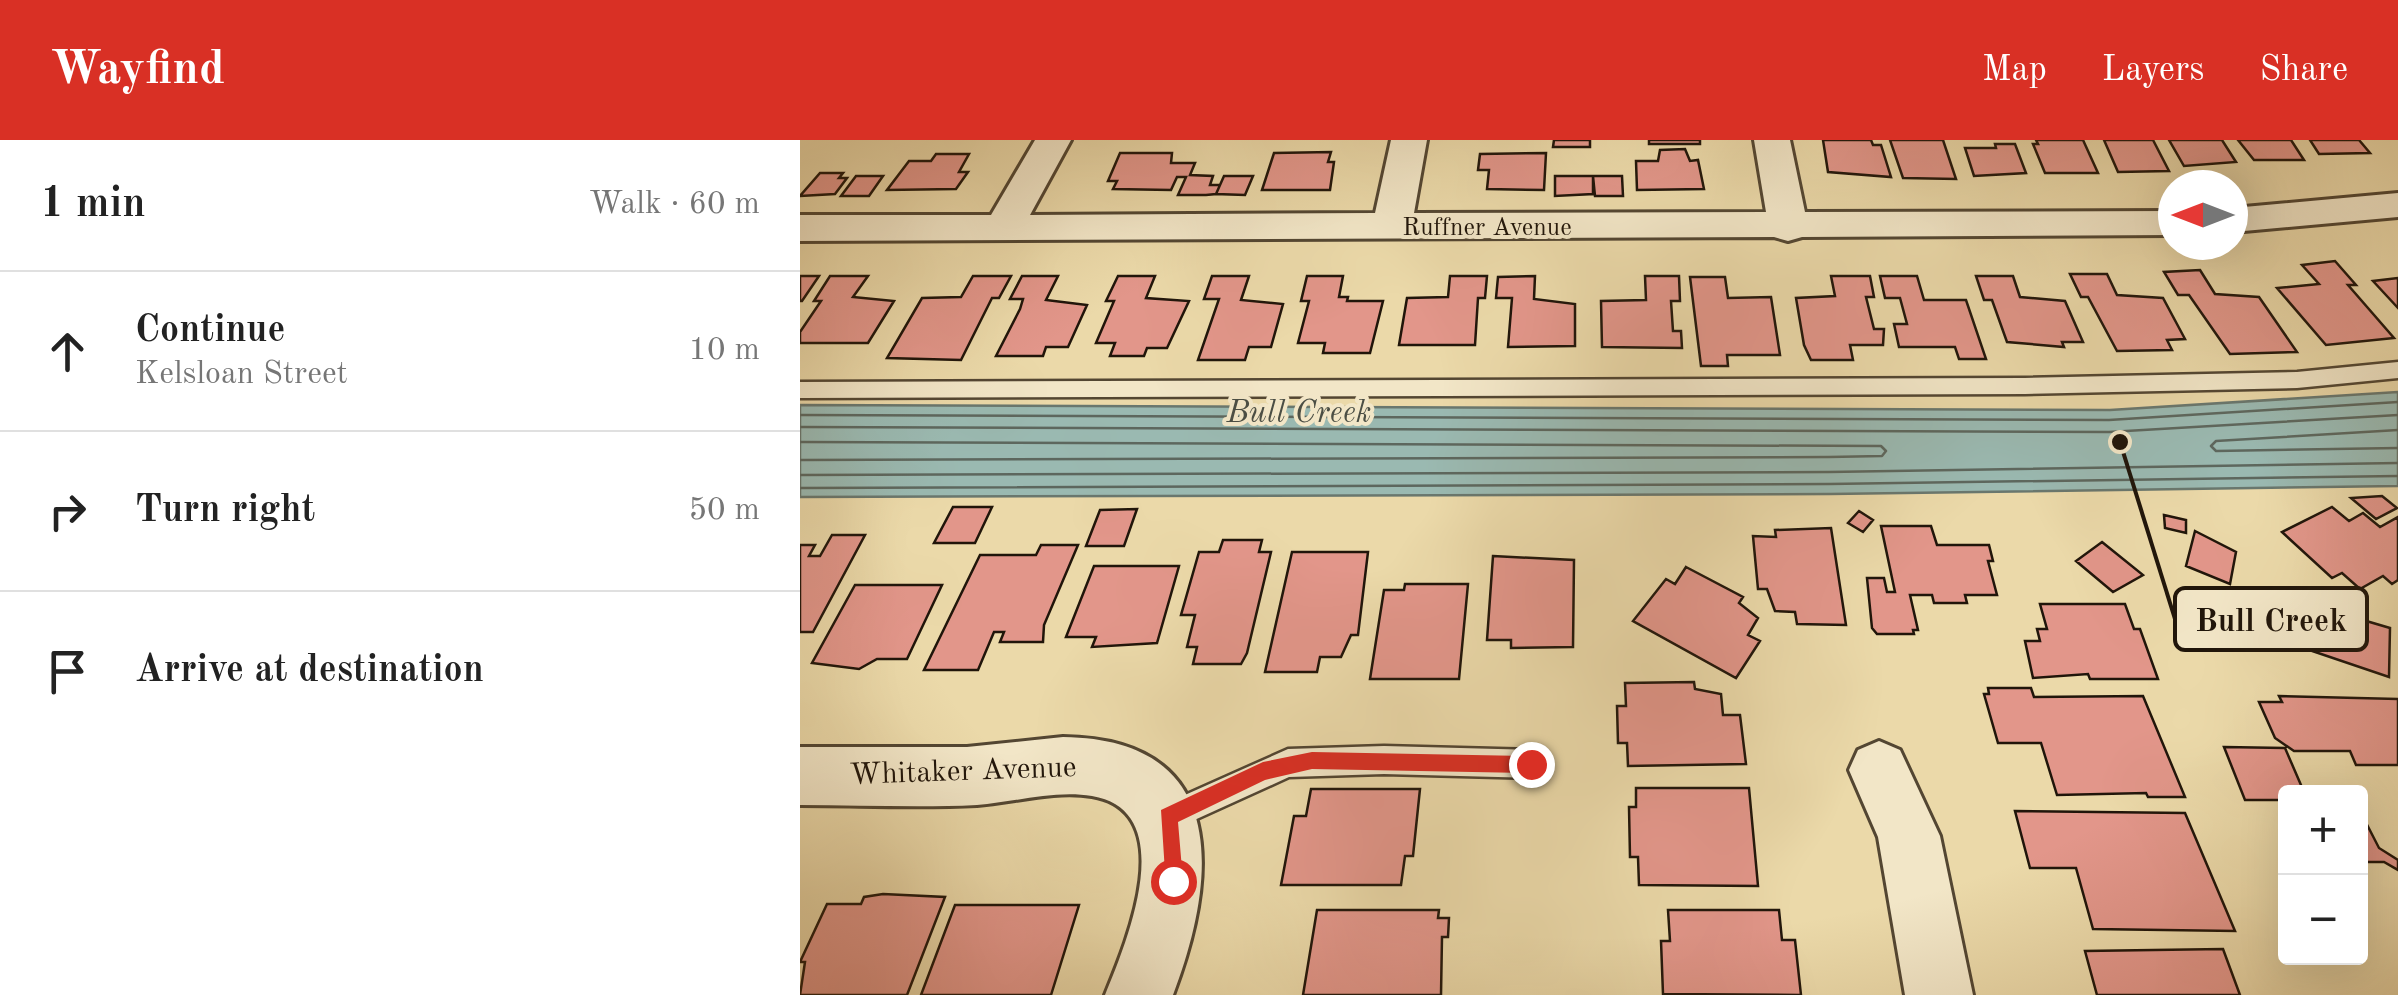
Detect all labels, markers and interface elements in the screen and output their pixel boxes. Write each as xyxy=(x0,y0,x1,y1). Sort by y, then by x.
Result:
text: Wayfind xyxy=(50,46,225,94)
text: Map xyxy=(1982,53,2047,88)
text: Layers xyxy=(2102,53,2205,88)
text: Share xyxy=(2260,53,2348,88)
north arrow xyxy=(2158,170,2248,260)
text: 1 min xyxy=(40,184,146,226)
text: Walk · 60 m xyxy=(589,189,760,221)
street label: Ruffner Avenue xyxy=(1402,216,1572,241)
text: Continue xyxy=(135,312,285,350)
icon: ahead xyxy=(40,324,95,379)
text: 10 m xyxy=(689,335,760,367)
text: Kelsloan Street xyxy=(135,359,348,391)
water label: Bull Creek xyxy=(1225,398,1372,430)
icon: right xyxy=(40,484,95,539)
text: Turn right xyxy=(135,492,315,530)
text: 50 m xyxy=(689,495,760,527)
callout: Bull Creek xyxy=(2175,588,2367,650)
text: Bull Creek xyxy=(2195,607,2347,639)
icon: arrive xyxy=(40,644,95,699)
text: Arrive at destination xyxy=(135,652,484,690)
route end xyxy=(1509,742,1555,788)
street label: Whitaker Avenue xyxy=(849,753,1077,791)
map controls xyxy=(2278,785,2368,965)
button: + xyxy=(2278,785,2368,875)
route start xyxy=(1151,859,1197,905)
button: − xyxy=(2278,875,2368,965)

